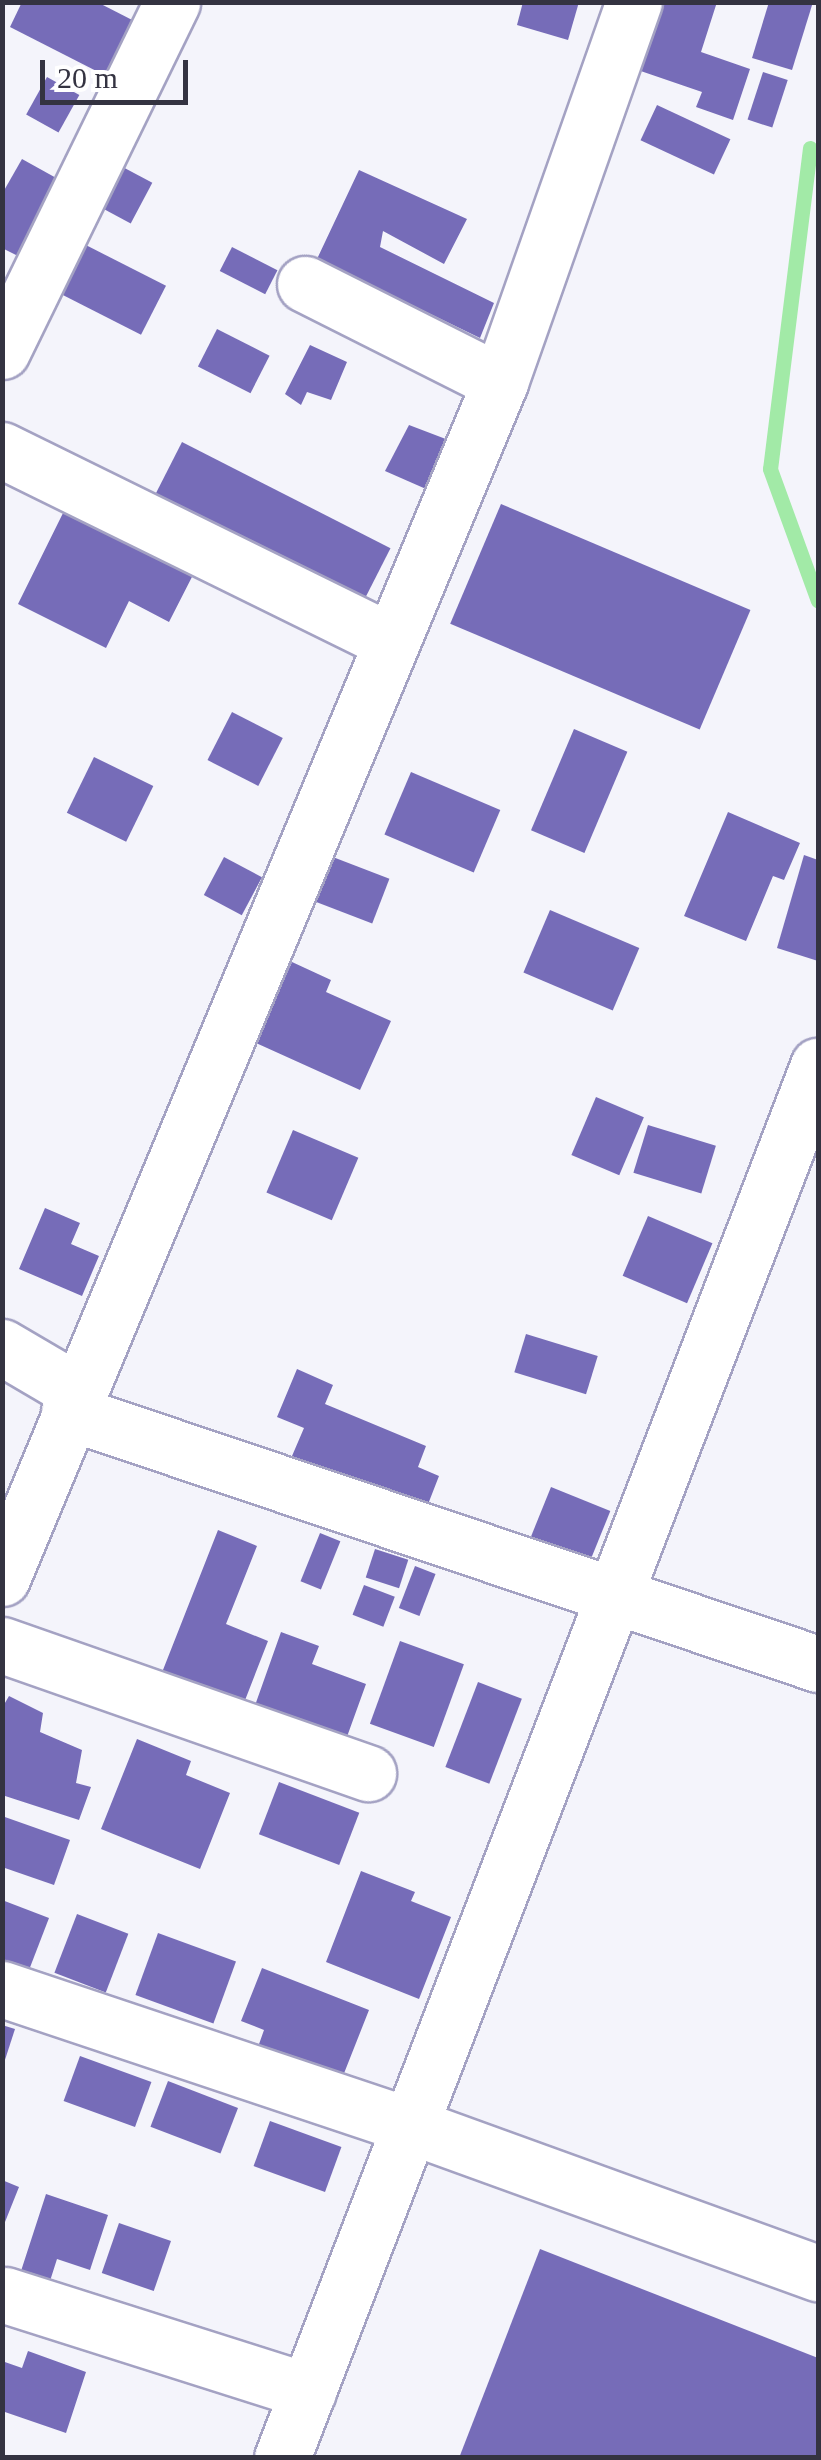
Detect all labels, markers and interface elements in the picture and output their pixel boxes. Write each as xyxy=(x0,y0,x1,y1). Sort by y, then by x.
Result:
scale bar xyxy=(45,40,192,102)
text: 20 m xyxy=(57,61,118,94)

